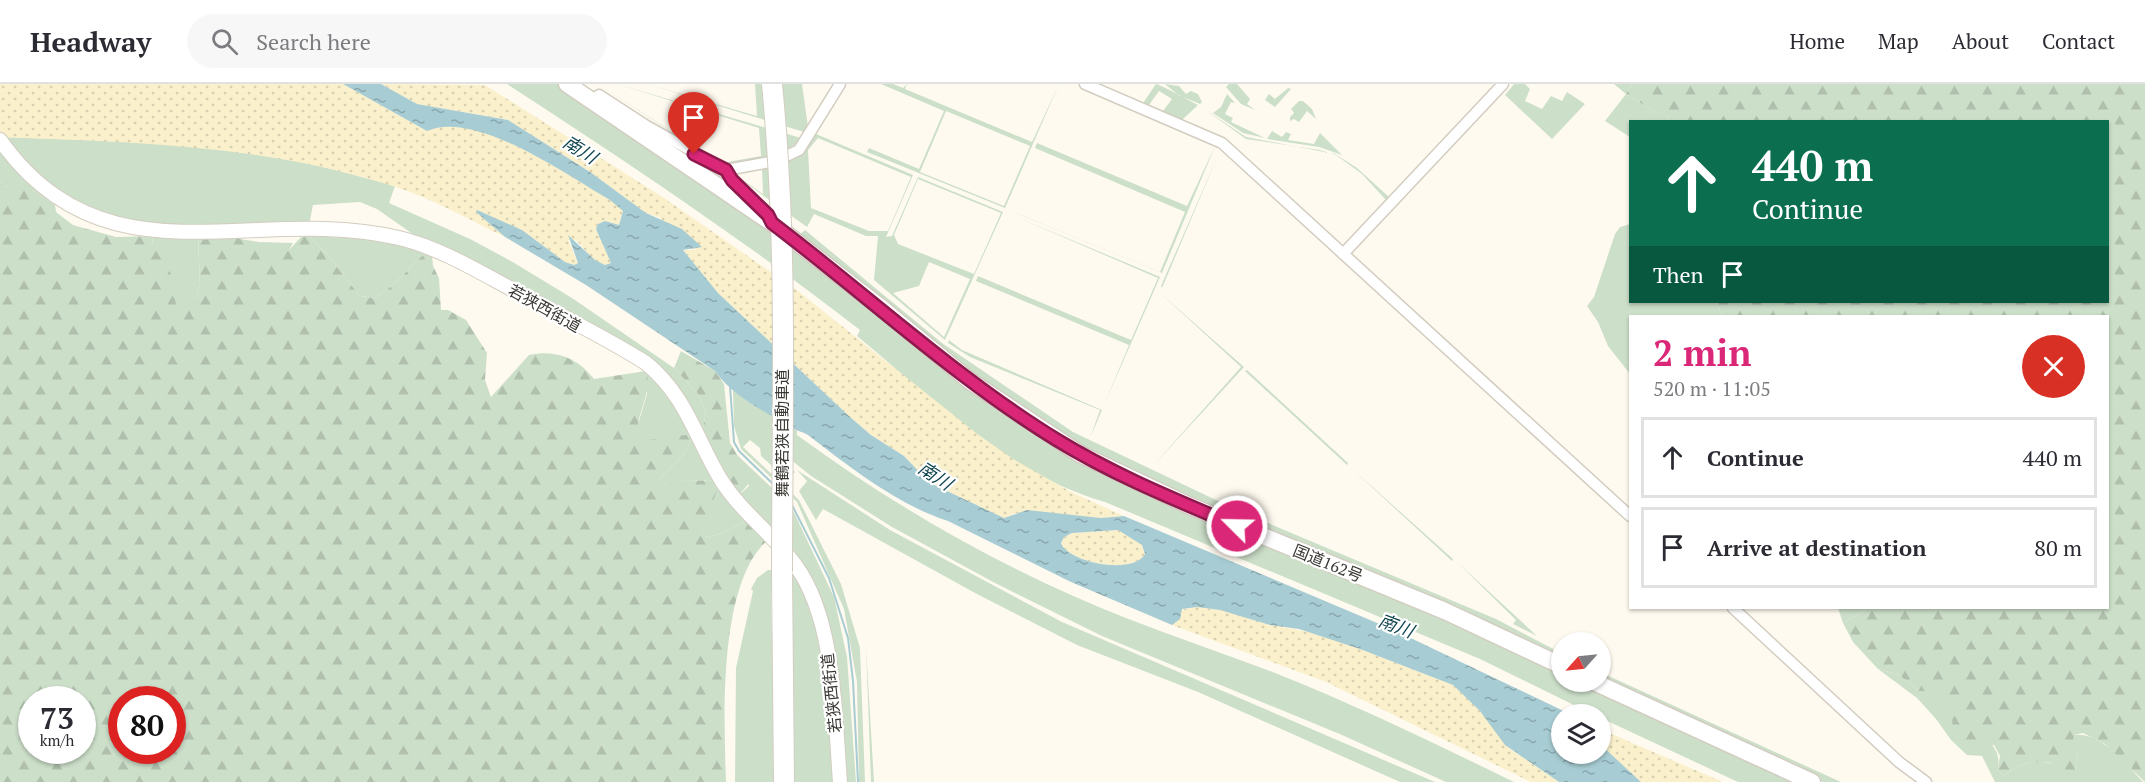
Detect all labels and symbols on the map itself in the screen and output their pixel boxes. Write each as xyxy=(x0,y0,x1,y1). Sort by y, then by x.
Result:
pin xyxy=(668,92,719,154)
water label: 南川 xyxy=(559,129,604,170)
street label: 若狭西街道 xyxy=(505,279,585,337)
street label: 舞鶴若狭自動車道 xyxy=(771,369,793,497)
water label: 南川 xyxy=(914,455,959,496)
position arrow xyxy=(1205,494,1269,558)
street label: 国道162号 xyxy=(1290,539,1366,587)
water label: 南川 xyxy=(1375,607,1419,643)
north arrow xyxy=(1551,632,1611,692)
street label: 若狭西街道 xyxy=(816,652,846,734)
speed limit sign: 80 xyxy=(108,686,186,764)

